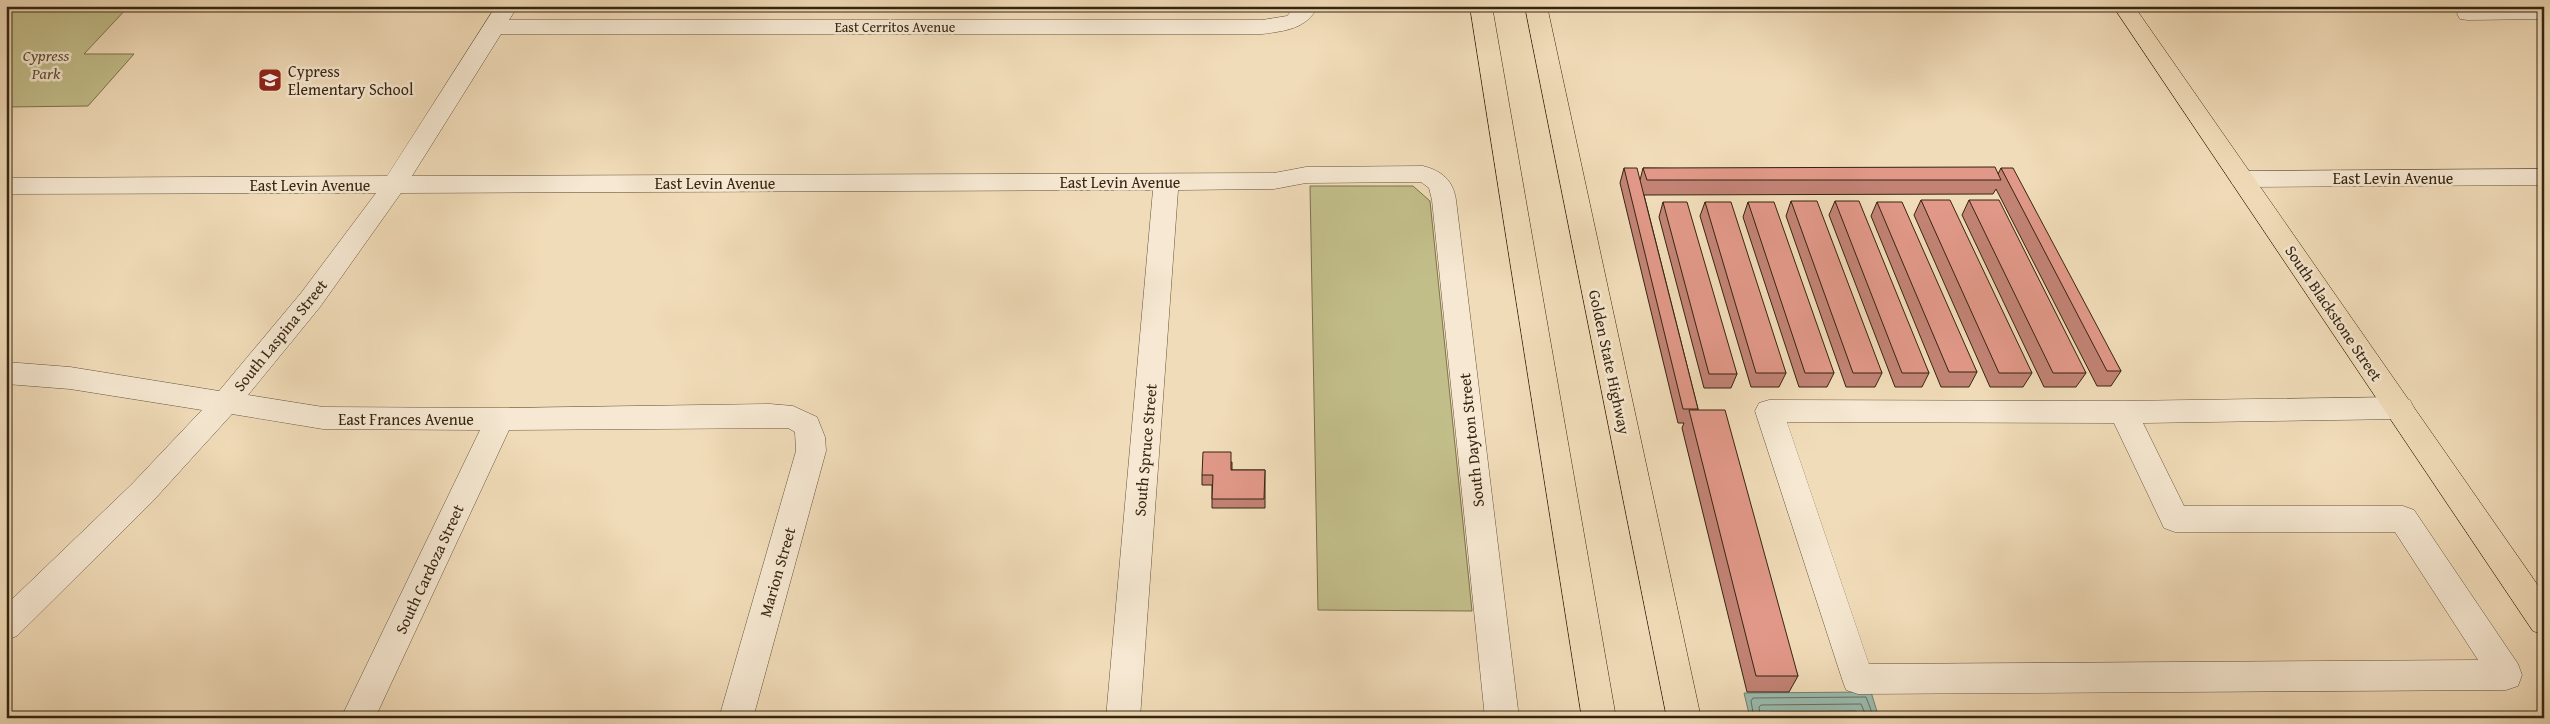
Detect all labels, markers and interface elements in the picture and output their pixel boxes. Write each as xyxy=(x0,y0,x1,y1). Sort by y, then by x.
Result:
street label: East Cerritos Avenue xyxy=(835,17,956,37)
park label: Cypress Park xyxy=(23,43,69,85)
place label: Cypress Elementary School xyxy=(288,59,414,101)
school or university icon: Cypress Elementary School xyxy=(257,67,283,93)
street label: East Levin Avenue xyxy=(2333,166,2453,190)
street label: East Levin Avenue xyxy=(1060,170,1180,194)
street label: East Levin Avenue xyxy=(655,171,775,195)
street label: East Levin Avenue xyxy=(250,173,370,197)
street label: South Blackstone Street xyxy=(2279,240,2389,386)
street label: South Laspina Street xyxy=(227,273,333,396)
street label: Golden State Highway xyxy=(1583,288,1637,436)
street label: South Dayton Street xyxy=(1452,371,1490,508)
street label: South Spruce Street xyxy=(1127,382,1163,517)
street label: East Frances Avenue xyxy=(338,407,474,431)
street label: South Cardoza Street xyxy=(388,500,470,638)
street label: Marion Street xyxy=(753,524,801,620)

